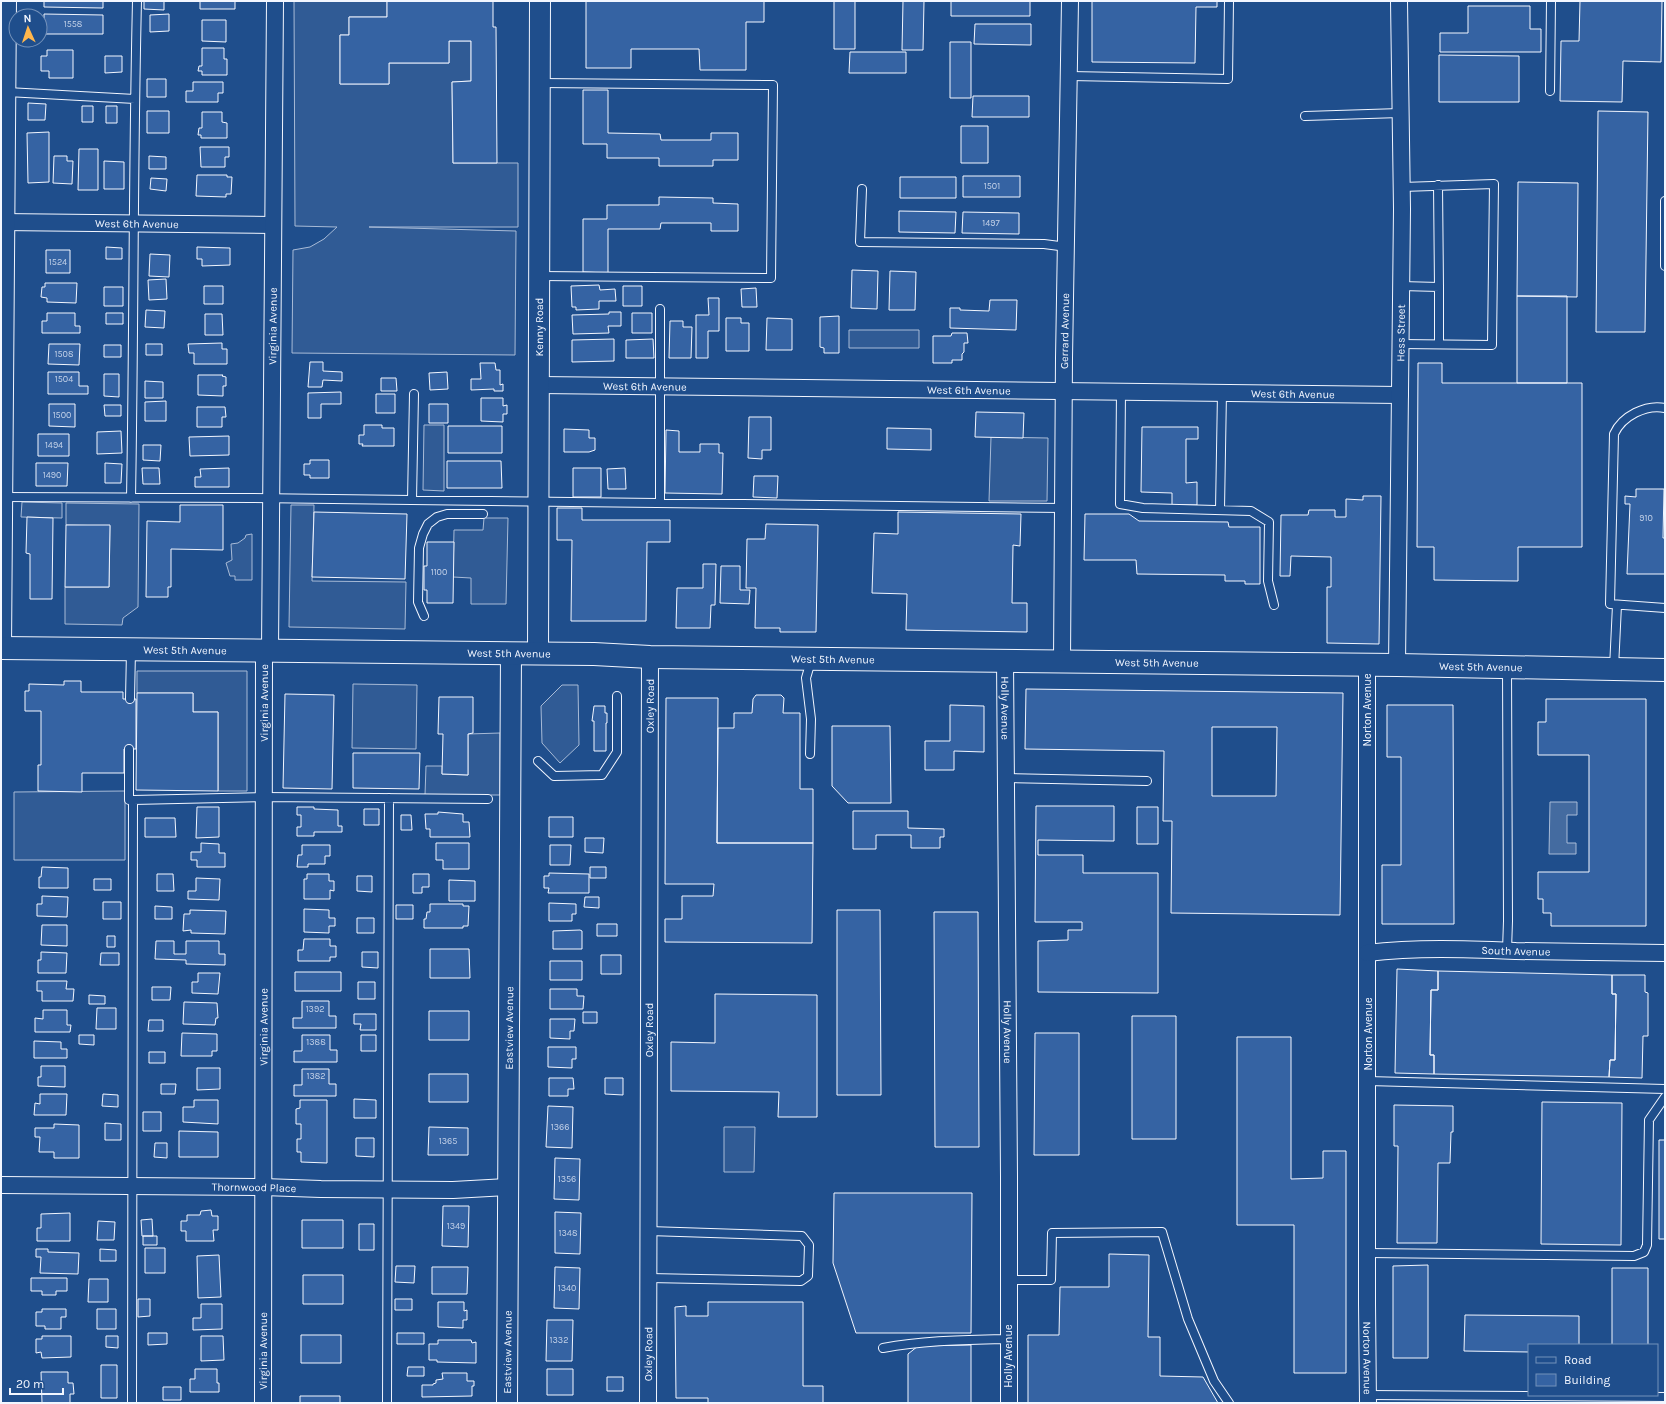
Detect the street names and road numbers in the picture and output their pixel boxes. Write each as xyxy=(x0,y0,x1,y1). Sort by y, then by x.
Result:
street label: West 6th Avenue xyxy=(95,217,179,230)
street label: Virginia Avenue xyxy=(266,287,279,365)
street label: Gerrard Avenue xyxy=(1057,292,1072,369)
street label: Kenny Road xyxy=(532,298,546,356)
street label: Hess Street xyxy=(1394,304,1407,362)
street label: West 6th Avenue xyxy=(603,379,687,393)
street label: West 6th Avenue xyxy=(927,383,1011,397)
street label: West 6th Avenue xyxy=(1251,387,1335,401)
street label: West 5th Avenue xyxy=(143,643,227,657)
street label: West 5th Avenue xyxy=(467,646,551,660)
street label: West 5th Avenue xyxy=(791,652,875,666)
street label: West 5th Avenue xyxy=(1115,655,1199,669)
street label: West 5th Avenue xyxy=(1439,659,1523,674)
street label: Virginia Avenue xyxy=(257,664,270,742)
street label: Norton Avenue xyxy=(1361,673,1374,747)
street label: Holly Avenue xyxy=(999,676,1012,740)
street label: Oxley Road xyxy=(643,679,656,733)
street label: South Avenue xyxy=(1481,943,1551,958)
street label: Eastview Avenue xyxy=(502,986,516,1070)
street label: Virginia Avenue xyxy=(257,988,270,1066)
street label: Norton Avenue xyxy=(1362,997,1375,1071)
street label: Holly Avenue xyxy=(1001,1000,1015,1064)
street label: Oxley Road xyxy=(642,1003,656,1057)
street label: Thornwood Place xyxy=(212,1180,297,1195)
street label: Eastview Avenue xyxy=(501,1310,514,1394)
street label: Virginia Avenue xyxy=(257,1312,270,1390)
street label: Norton Avenue xyxy=(1361,1321,1374,1395)
street label: Holly Avenue xyxy=(1002,1324,1015,1388)
street label: Oxley Road xyxy=(642,1327,655,1381)

